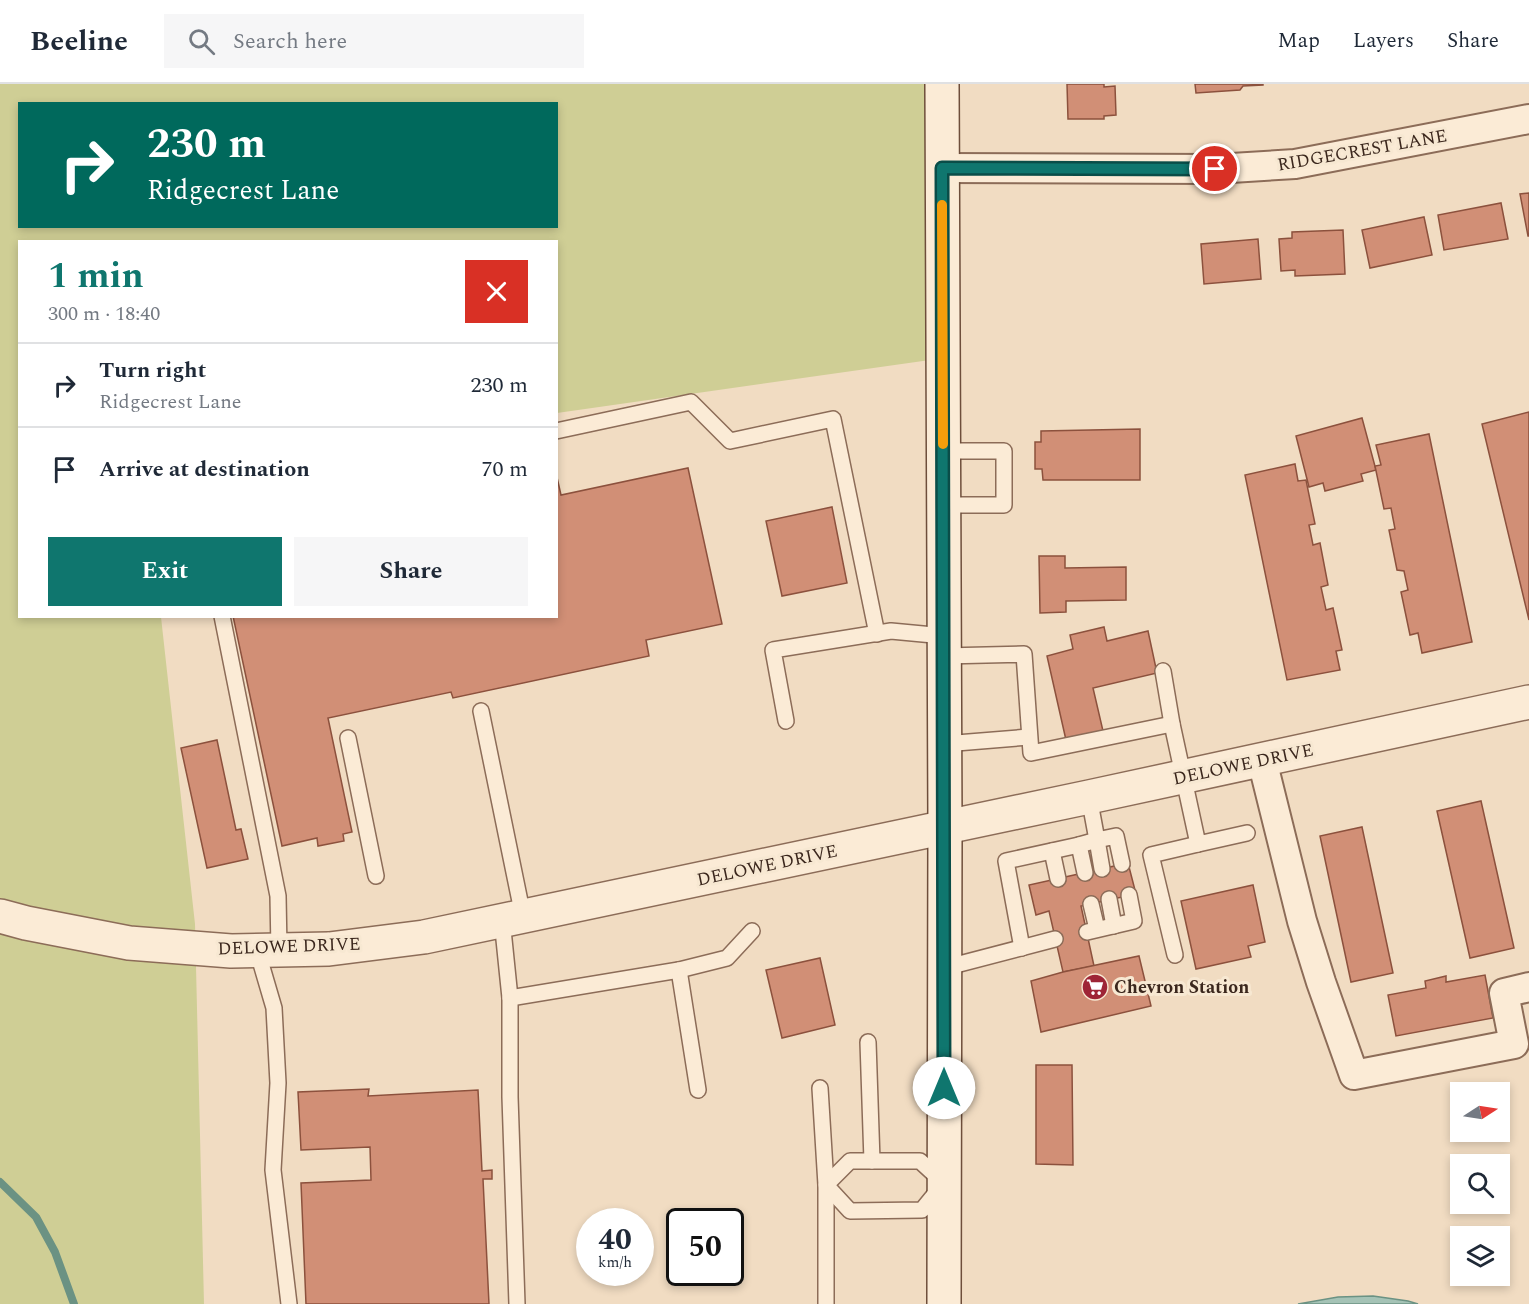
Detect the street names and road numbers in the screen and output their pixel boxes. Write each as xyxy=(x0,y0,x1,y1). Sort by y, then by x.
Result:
street label: RIDGECREST LANE xyxy=(1275,122,1449,179)
street label: DELOWE DRIVE xyxy=(1170,736,1316,793)
street label: DELOWE DRIVE xyxy=(694,837,840,894)
street label: DELOWE DRIVE xyxy=(217,931,361,962)

